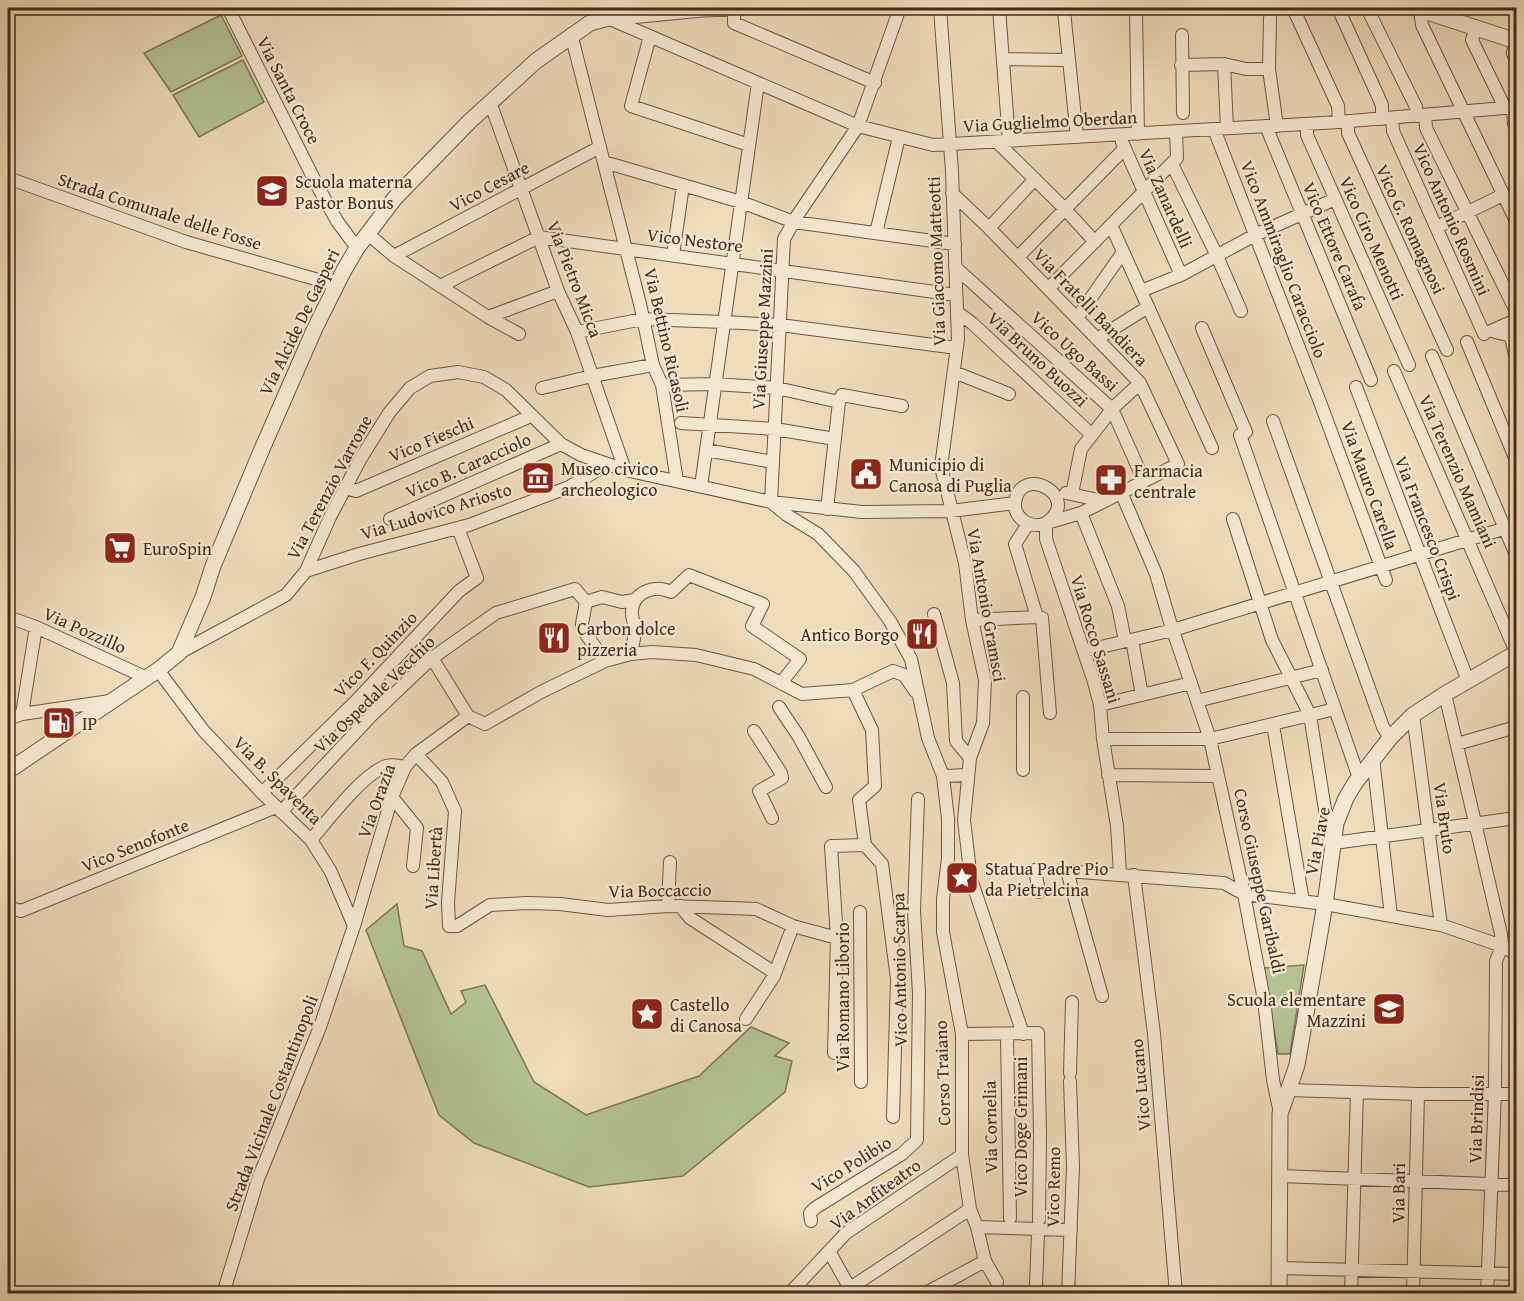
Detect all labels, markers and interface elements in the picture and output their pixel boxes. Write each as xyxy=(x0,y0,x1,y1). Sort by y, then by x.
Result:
street label: Via Santa Croce xyxy=(250,31,328,149)
street label: Via Guglielmo Oberdan xyxy=(962,103,1138,139)
street label: Vico Antonio Rosmini xyxy=(1406,138,1498,300)
street label: Via Zanardelli xyxy=(1132,144,1200,252)
street label: Vico Cesare xyxy=(444,154,534,218)
street label: Vico Ammiraglio Caracciolo xyxy=(1234,156,1334,362)
street label: Vico G. Romagnosi xyxy=(1369,160,1453,298)
street label: Strada Comunale delle Fosse xyxy=(55,165,265,257)
place label: Scuola materna Pastor Bonus xyxy=(295,168,413,216)
street label: Vico Ciro Menotti xyxy=(1333,172,1411,304)
school or university icon: Scuola materna Pastor Bonus xyxy=(254,173,290,209)
street label: Via Giacomo Matteotti xyxy=(920,176,952,346)
street label: Vico Ettore Carafa xyxy=(1296,178,1374,315)
street label: Via Pietro Micca xyxy=(540,217,610,342)
street label: Vico Nestore xyxy=(645,221,745,259)
street label: Via Fratelli Bandiera xyxy=(1027,242,1155,373)
street label: Via Alcide De Gasperi xyxy=(252,244,346,400)
street label: Via Giuseppe Mazzini xyxy=(744,248,780,410)
street label: Via Bettino Ricasoli xyxy=(637,265,697,415)
street label: Vico Ugo Bassi xyxy=(1025,304,1125,398)
street label: Via Bruno Buozzi xyxy=(981,305,1095,413)
street label: Via Terenzio Mamiani xyxy=(1412,390,1504,552)
street label: Vico Fieschi xyxy=(384,409,478,469)
street label: Via Terenzio Varrone xyxy=(279,410,379,564)
street label: Via Mauro Carella xyxy=(1334,417,1406,554)
street label: Vico B. Caracciolo xyxy=(401,425,535,505)
place label: Municipio di Canosa di Puglia xyxy=(889,451,1012,499)
street label: Via Francesco Crispi xyxy=(1388,452,1468,604)
place label: Museo civico archeologico xyxy=(561,455,658,503)
public building icon: Municipio di Canosa di Puglia xyxy=(848,456,884,492)
place label: Farmacia centrale xyxy=(1134,457,1203,505)
museum icon: Museo civico archeologico xyxy=(520,460,556,496)
pharmacy icon: Farmacia centrale xyxy=(1093,462,1129,498)
street label: Via Ludovico Ariosto xyxy=(357,475,515,547)
street label: Via Antonio Gramsci xyxy=(960,526,1014,684)
supermarket icon: EuroSpin xyxy=(102,530,138,566)
place label: EuroSpin xyxy=(143,535,212,562)
street label: Via Rocco Sassani xyxy=(1064,571,1128,707)
street label: Via Pozzillo xyxy=(39,600,131,660)
street label: Vico F. Quinzio xyxy=(327,605,423,703)
place label: Carbon dolce pizzeria xyxy=(577,615,676,663)
restaurant icon: Antico Borgo xyxy=(904,616,940,652)
restaurant icon: Carbon dolce pizzeria xyxy=(536,620,572,656)
place label: Antico Borgo xyxy=(800,621,899,648)
street label: Via Ospedale Vecchio xyxy=(307,629,441,759)
fuel station icon: IP xyxy=(41,705,77,741)
place label: IP xyxy=(82,710,97,737)
street label: Via B. Spaventa xyxy=(227,729,329,831)
street label: Via Orazia xyxy=(350,760,402,842)
street label: Via Bruto xyxy=(1427,780,1463,856)
street label: Corso Giuseppe Garibaldi xyxy=(1227,786,1293,976)
street label: Via Piave xyxy=(1297,804,1337,878)
street label: Vico Senofonte xyxy=(77,811,193,879)
street label: Via Libertà xyxy=(417,825,449,910)
place label: Statua Padre Pio da Pietrelcina xyxy=(985,855,1108,903)
place icon: Statua Padre Pio da Pietrelcina xyxy=(944,860,980,896)
street label: Via Boccaccio xyxy=(608,876,712,904)
street label: Vico Antonio Scarpa xyxy=(884,892,914,1047)
street label: Via Romano Liborio xyxy=(829,922,856,1072)
place label: Scuola elementare Mazzini xyxy=(1227,986,1366,1034)
street label: Strada Vicinale Costantinopoli xyxy=(217,991,325,1215)
place label: Castello di Canosa xyxy=(670,991,742,1039)
school or university icon: Scuola elementare Mazzini xyxy=(1371,991,1407,1027)
place icon: Castello di Canosa xyxy=(629,996,665,1032)
street label: Corso Traiano xyxy=(927,1020,957,1126)
street label: Vico Lucano xyxy=(1123,1038,1157,1132)
street label: Vico Doge Grimani xyxy=(1007,1057,1034,1197)
street label: Via Brindisi xyxy=(1461,1074,1491,1164)
street label: Via Cornelia xyxy=(976,1080,1004,1174)
street label: Vico Polibio xyxy=(805,1129,897,1199)
street label: Vico Remo xyxy=(1039,1146,1067,1228)
street label: Via Anfiteatro xyxy=(824,1152,926,1236)
street label: Via Bari xyxy=(1384,1163,1412,1223)

